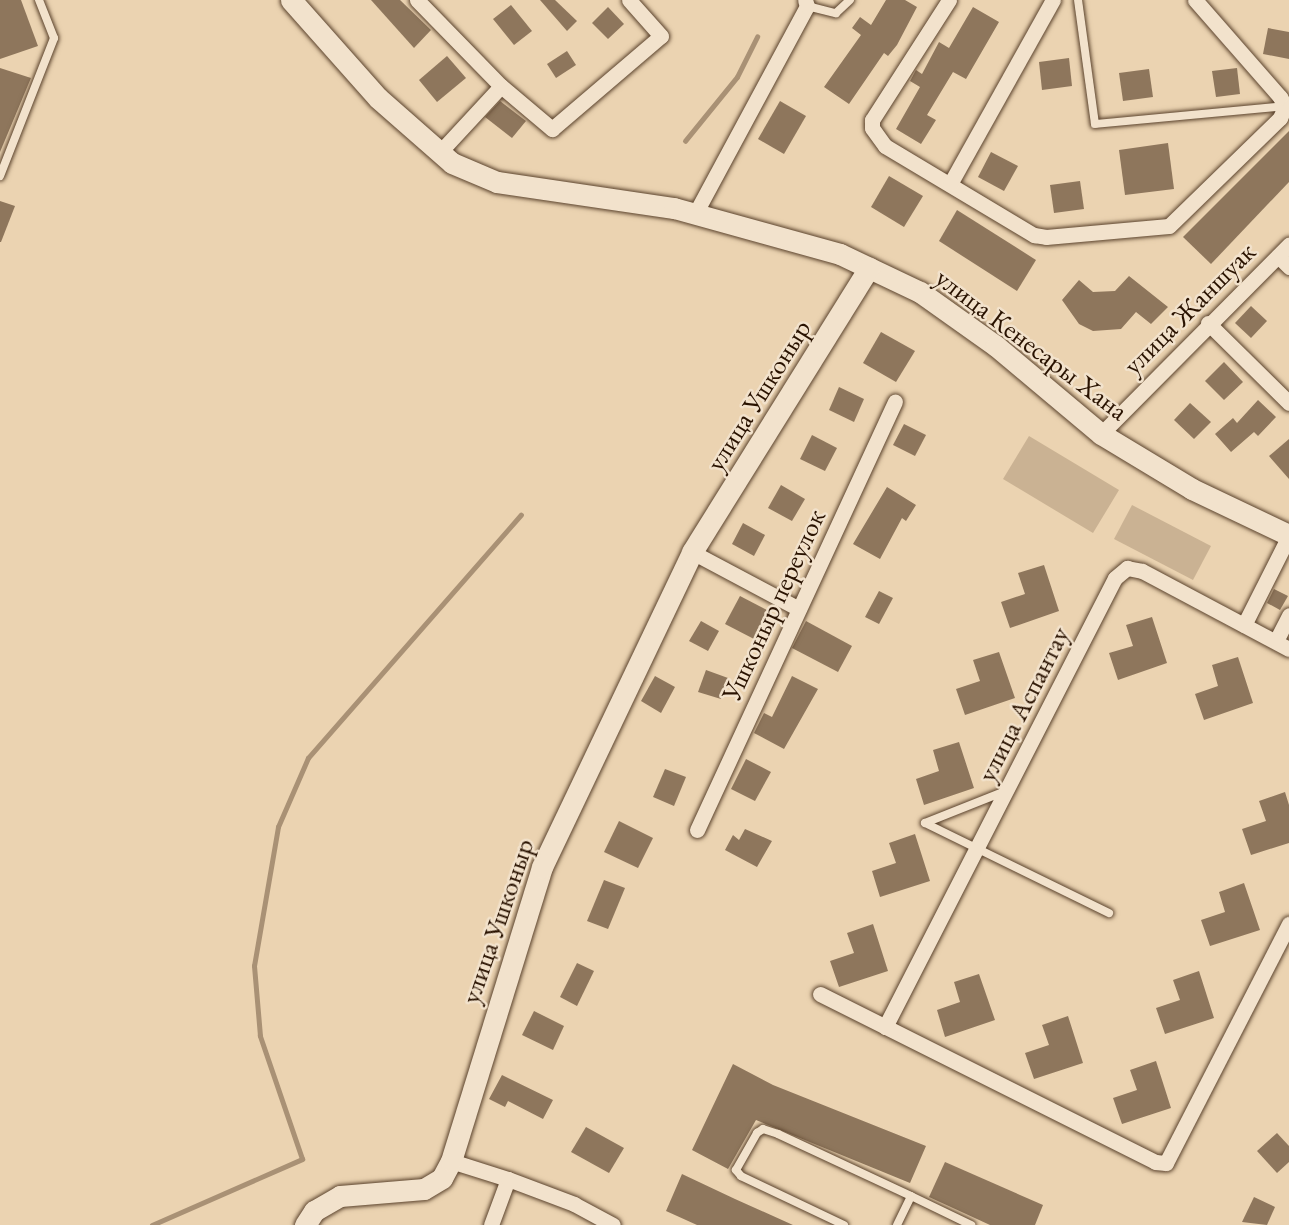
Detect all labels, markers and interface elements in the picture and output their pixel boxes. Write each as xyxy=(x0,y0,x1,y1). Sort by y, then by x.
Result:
street label: улица Жаншуак xyxy=(1116,235,1262,381)
street label: улица Кенесары Хана xyxy=(929,261,1135,427)
street label: улица Ушконыр xyxy=(699,313,817,477)
street label: Ушконыр переулок xyxy=(714,504,832,706)
street label: улица Аспантау xyxy=(970,621,1076,787)
street label: улица Ушконыр xyxy=(454,834,540,1008)

